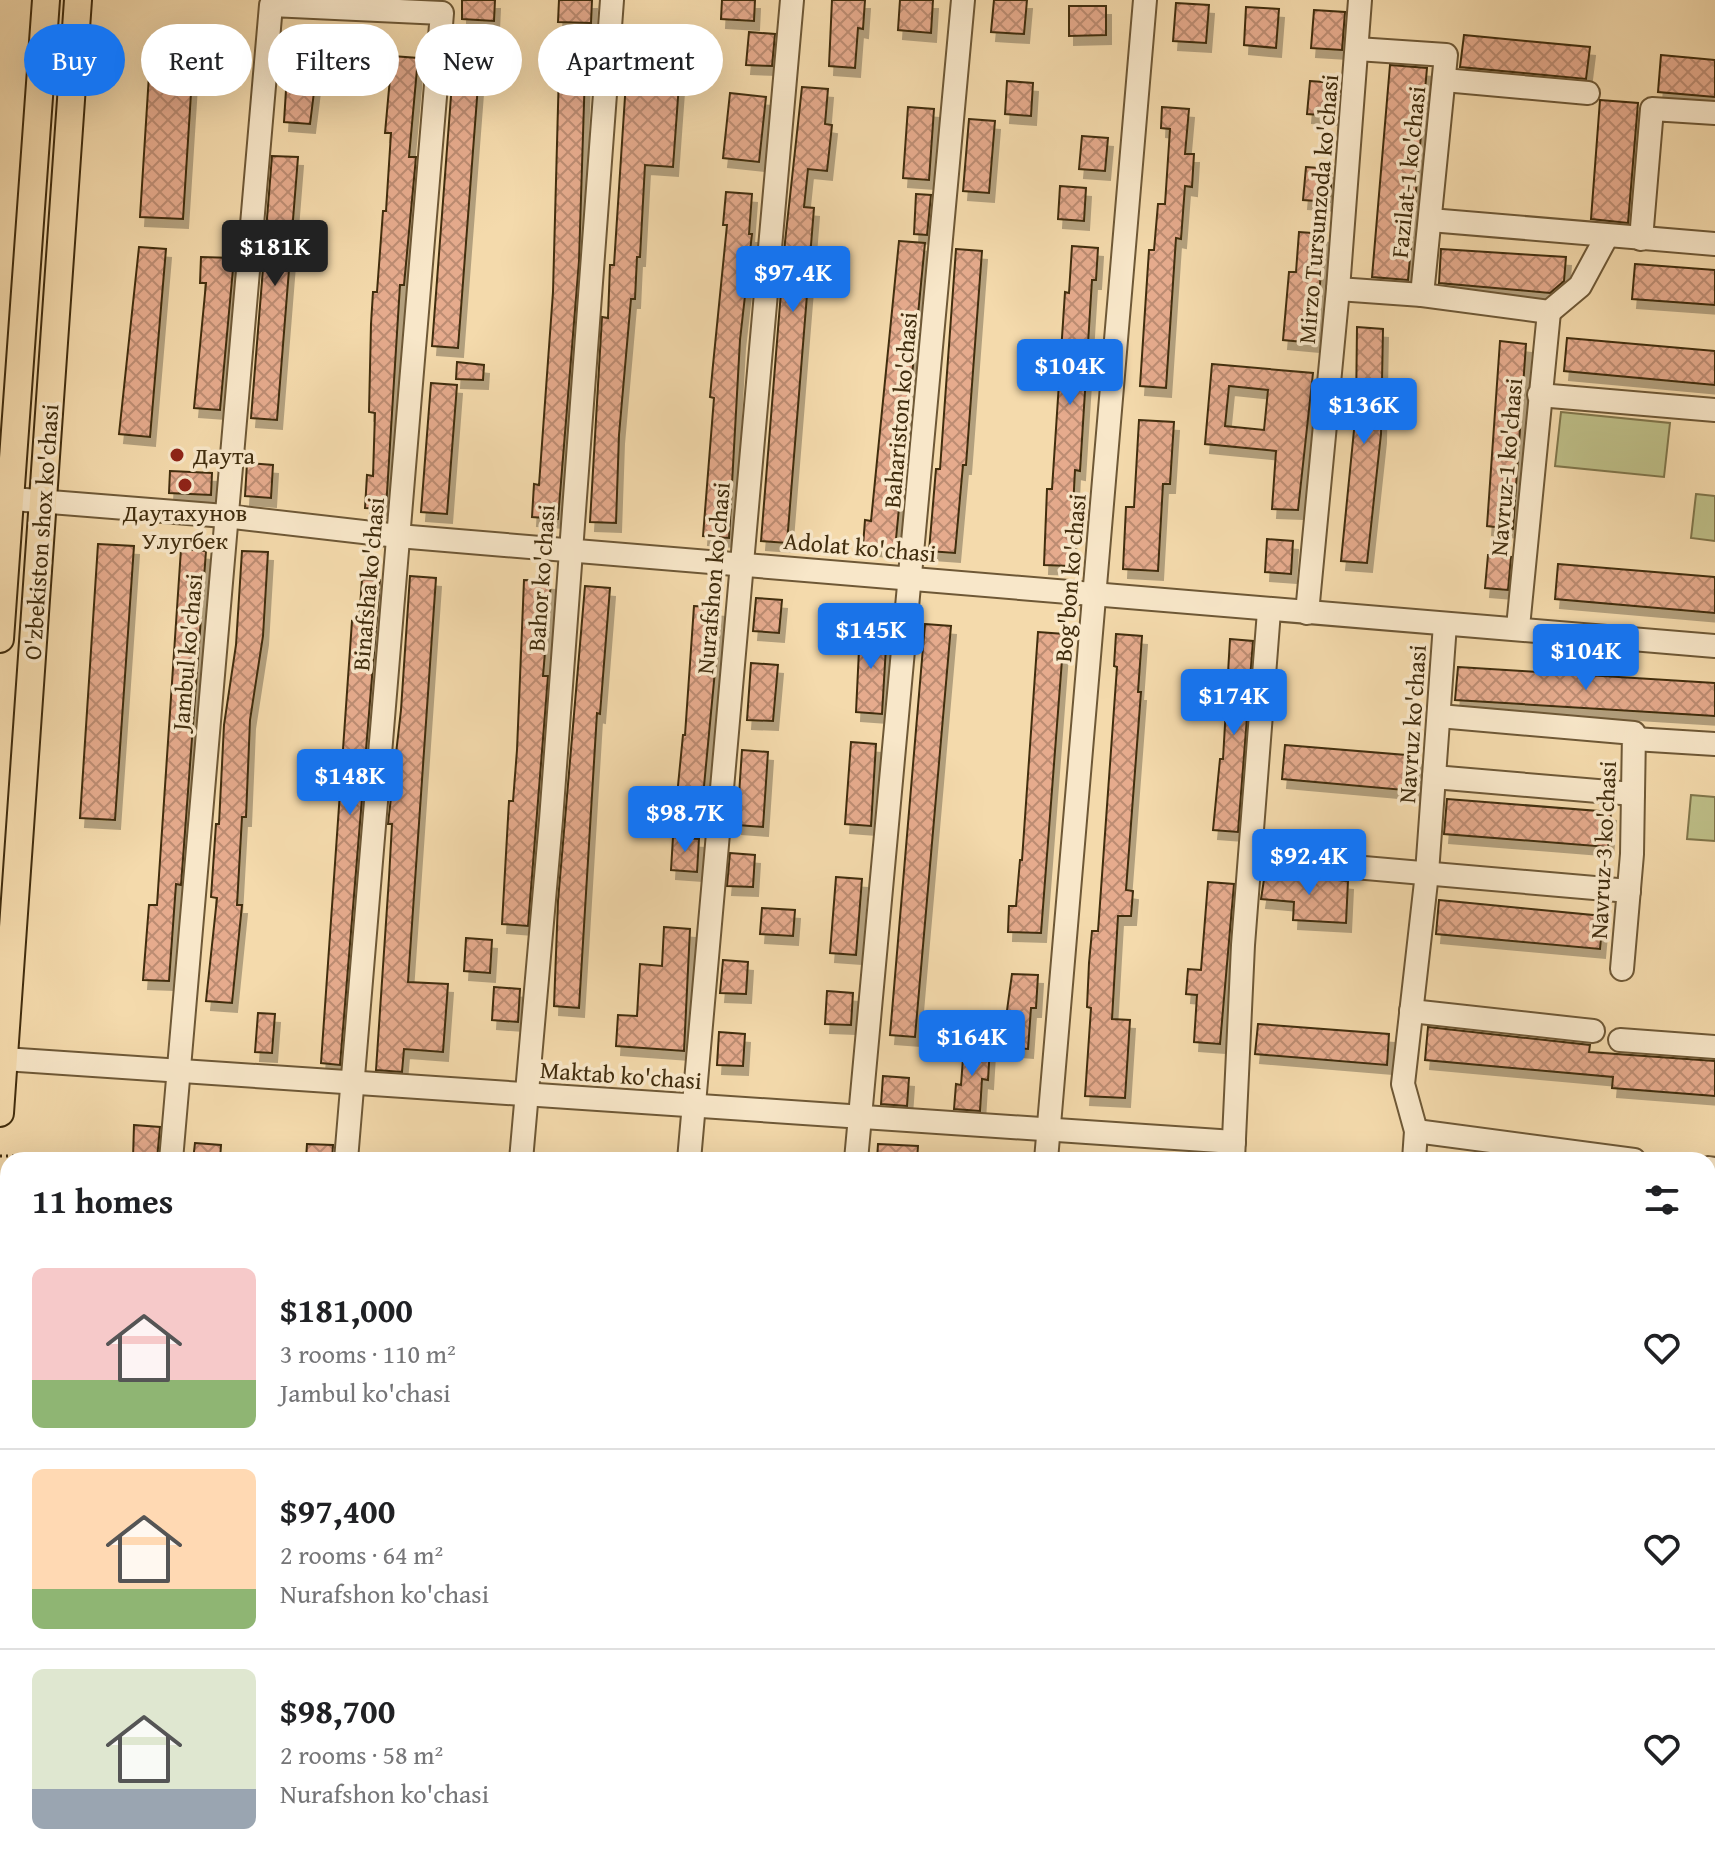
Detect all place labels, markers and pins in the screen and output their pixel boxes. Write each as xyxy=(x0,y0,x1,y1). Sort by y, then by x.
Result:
pin: $181K xyxy=(219,220,331,288)
pin: $97.4K xyxy=(728,246,858,314)
pin: $104K xyxy=(1014,339,1126,407)
pin: $136K xyxy=(1308,378,1420,446)
place label: Даута xyxy=(192,438,256,473)
marker: Даута xyxy=(168,446,186,464)
marker: Даутахунов Улугбек xyxy=(176,476,194,494)
place label: Даутахунов Улугбек xyxy=(122,495,247,558)
pin: $145K xyxy=(815,603,927,671)
pin: $104K xyxy=(1530,624,1642,692)
pin: $174K xyxy=(1178,669,1290,737)
pin: $148K xyxy=(294,749,406,817)
pin: $98.7K xyxy=(620,786,750,854)
pin: $92.4K xyxy=(1244,829,1374,897)
pin: $164K xyxy=(916,1010,1028,1078)

